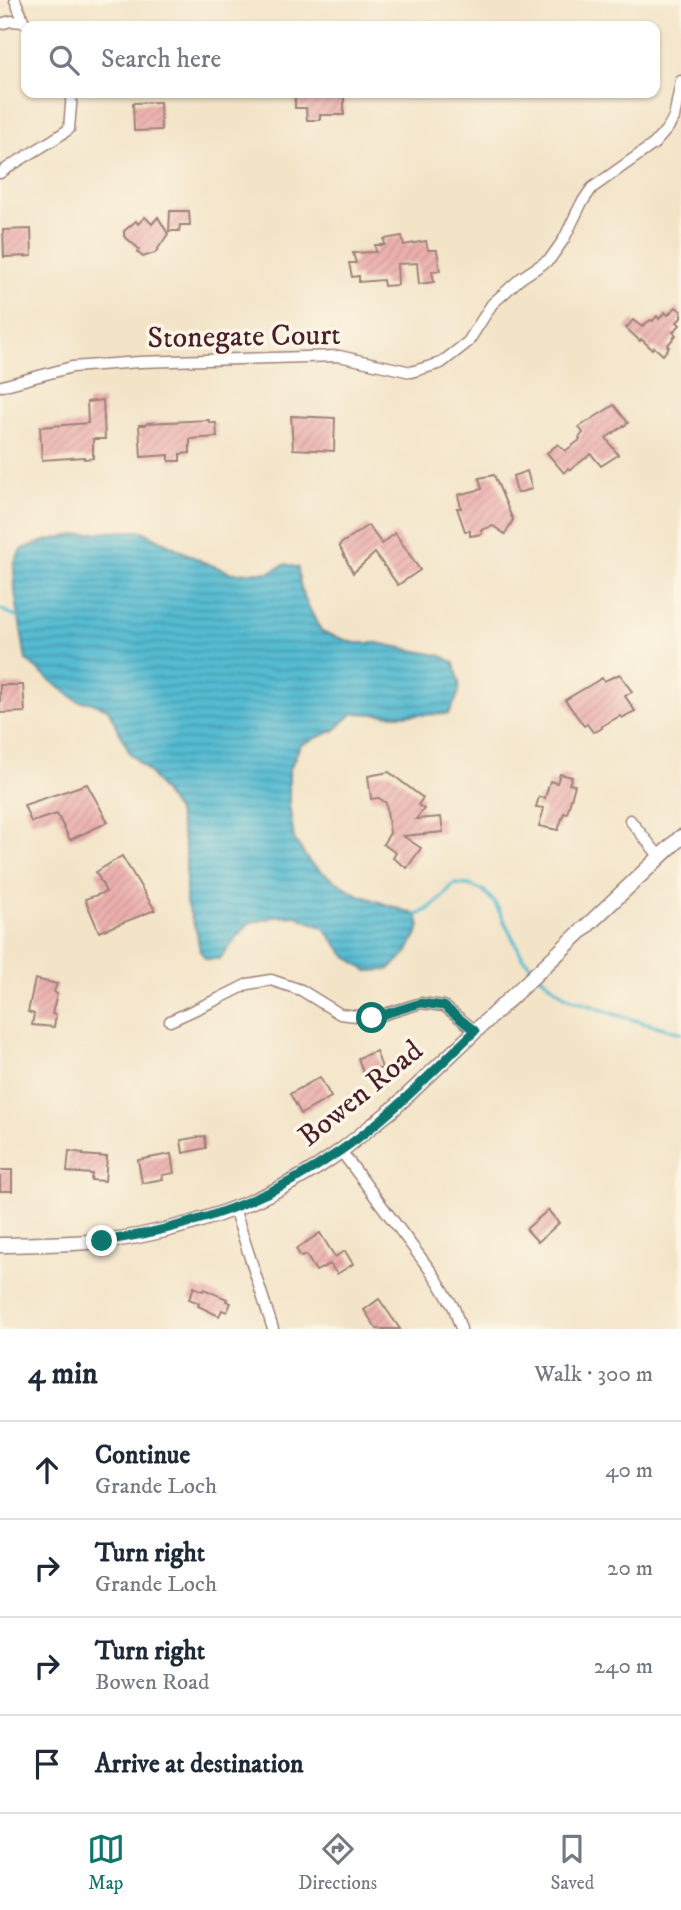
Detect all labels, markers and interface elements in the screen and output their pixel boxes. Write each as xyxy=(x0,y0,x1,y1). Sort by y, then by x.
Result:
search box xyxy=(21,21,660,98)
icon: search xyxy=(45,41,83,79)
text: Search here xyxy=(101,43,221,76)
street label: Stonegate Court xyxy=(147,317,341,357)
route start xyxy=(356,1002,387,1033)
street label: Bowen Road xyxy=(291,1033,431,1155)
route end xyxy=(86,1225,117,1256)
text: 4 min xyxy=(28,1356,98,1393)
text: Walk · 300 m xyxy=(534,1360,653,1389)
text: Continue xyxy=(95,1439,190,1472)
icon: ahead xyxy=(28,1451,66,1489)
text: 40 m xyxy=(605,1456,653,1485)
text: Grande Loch xyxy=(95,1472,217,1501)
text: Turn right xyxy=(95,1537,205,1570)
icon: right xyxy=(28,1549,66,1587)
text: 20 m xyxy=(607,1554,653,1583)
text: Grande Loch xyxy=(95,1570,217,1599)
text: Turn right xyxy=(95,1635,205,1668)
icon: right xyxy=(28,1647,66,1685)
text: 240 m xyxy=(594,1652,653,1681)
text: Bowen Road xyxy=(95,1668,210,1697)
icon: arrive xyxy=(28,1745,66,1783)
text: Arrive at destination xyxy=(95,1748,304,1781)
tab: Map xyxy=(87,1830,125,1895)
tab: Directions xyxy=(298,1830,377,1895)
tab: Saved xyxy=(551,1830,594,1895)

